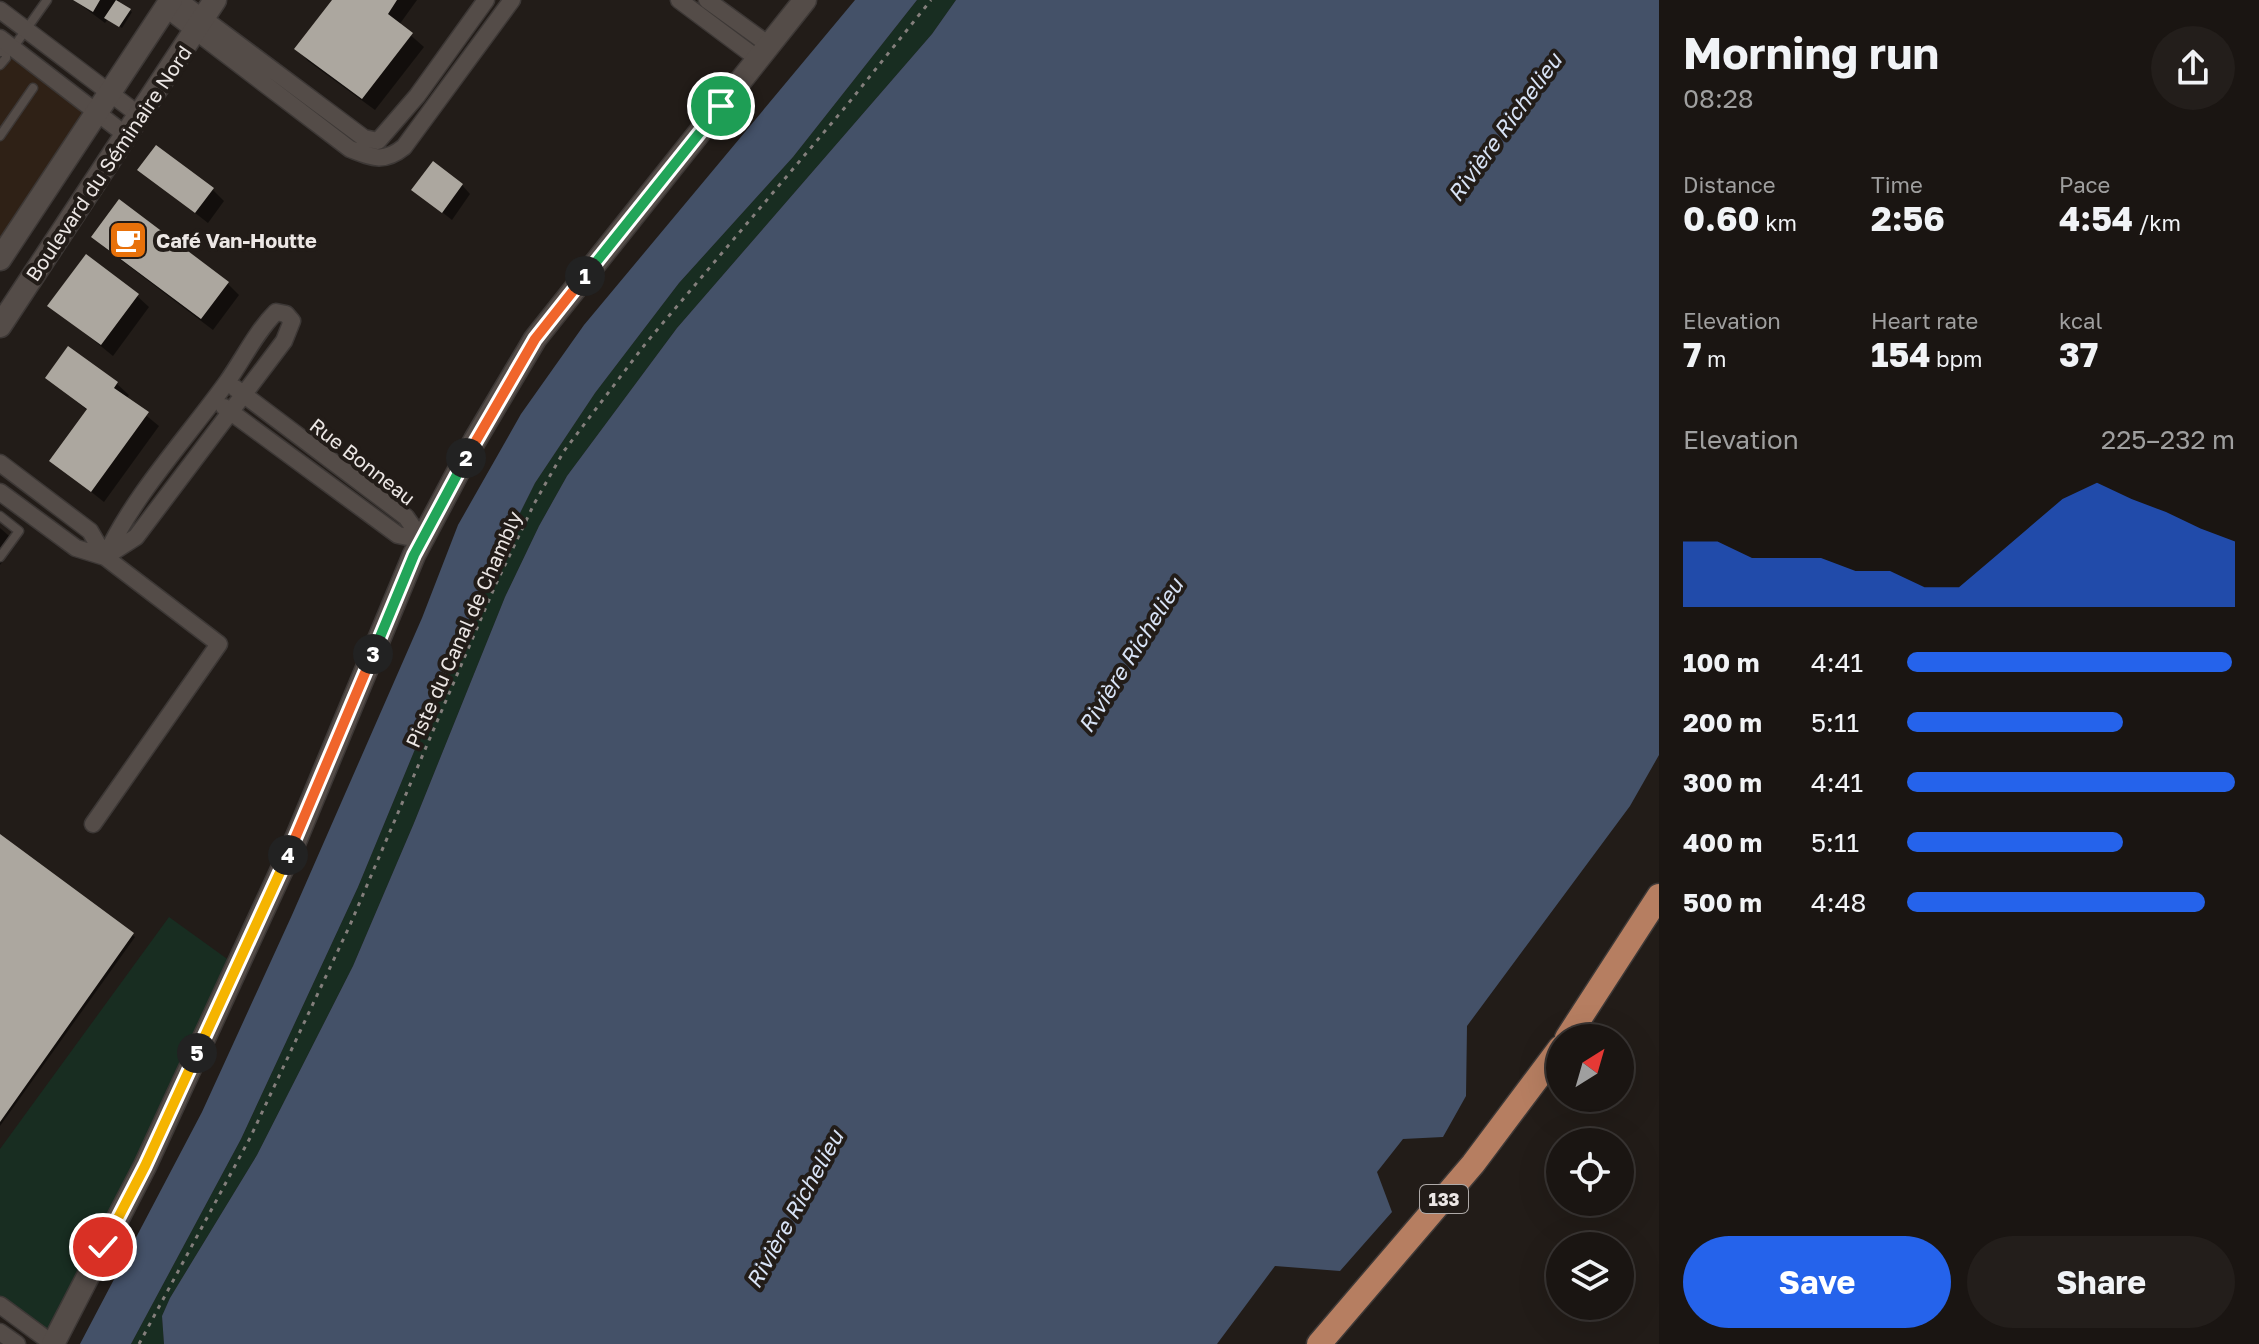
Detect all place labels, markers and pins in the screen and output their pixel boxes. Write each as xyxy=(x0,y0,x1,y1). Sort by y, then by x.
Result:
pin xyxy=(687,72,755,140)
cafe icon: Café Van-Houtte xyxy=(107,219,149,261)
place label: Café Van-Houtte xyxy=(156,228,317,252)
pin: 1 xyxy=(565,256,605,296)
pin: 2 xyxy=(446,438,486,478)
pin: 3 xyxy=(353,634,393,674)
pin: 4 xyxy=(268,835,308,875)
pin: 5 xyxy=(177,1033,217,1073)
pin xyxy=(69,1213,137,1281)

